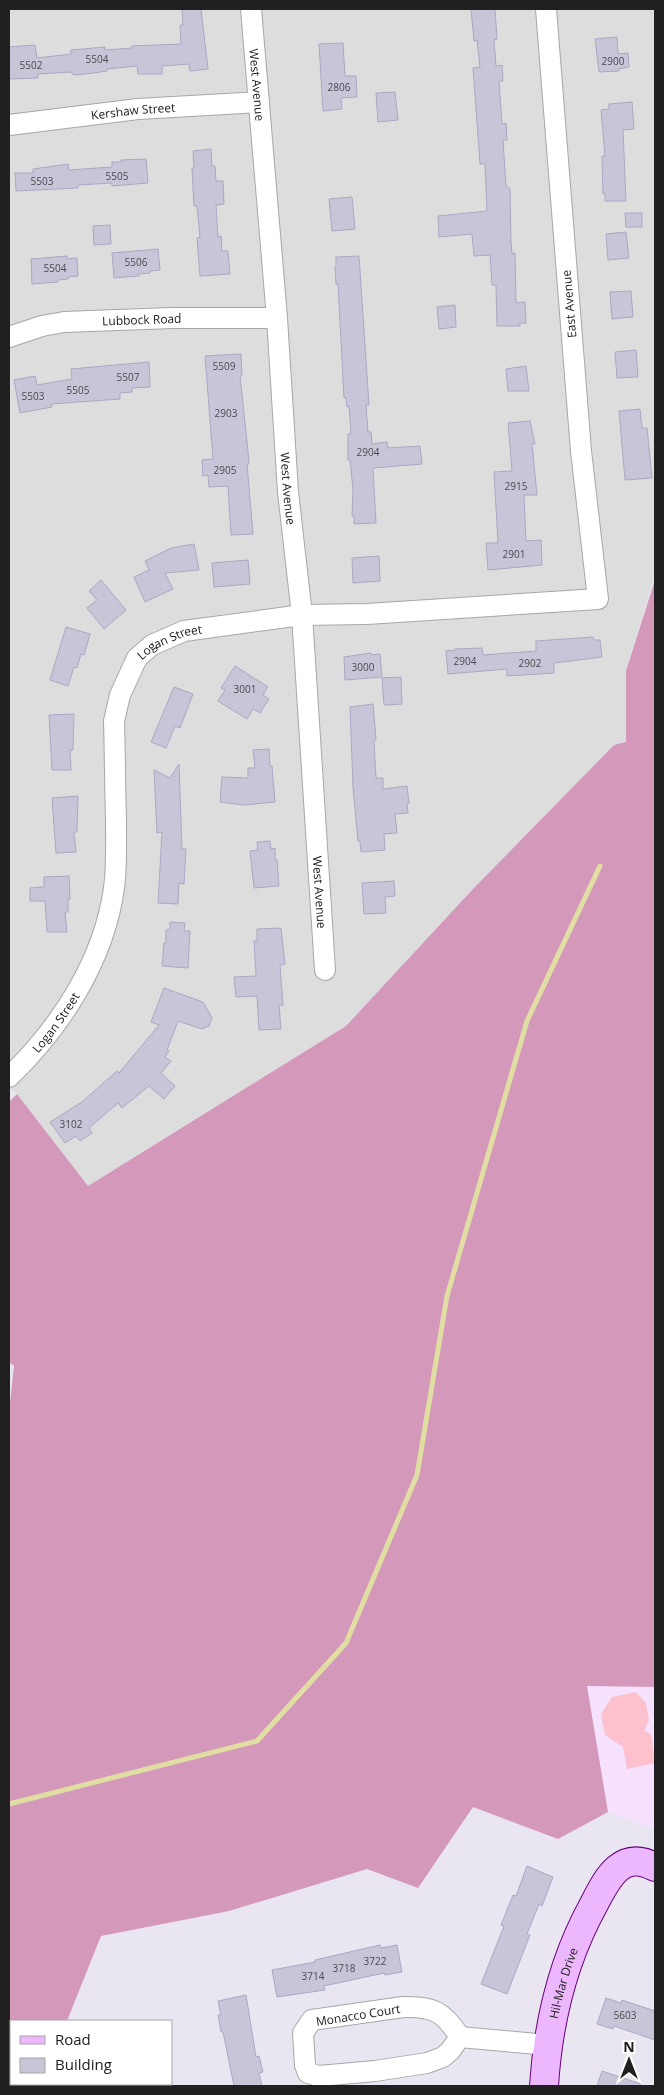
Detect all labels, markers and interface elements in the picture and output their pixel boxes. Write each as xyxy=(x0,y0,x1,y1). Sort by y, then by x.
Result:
street label: West Avenue xyxy=(246,48,269,122)
house number: 5504 xyxy=(86,52,109,66)
house number: 2900 xyxy=(602,54,625,68)
house number: 5502 xyxy=(20,58,43,72)
house number: 2806 xyxy=(328,80,351,94)
street label: Kershaw Street xyxy=(90,98,176,123)
house number: 5505 xyxy=(106,169,129,183)
house number: 5503 xyxy=(31,174,54,188)
house number: 5506 xyxy=(125,255,148,269)
house number: 5504 xyxy=(44,261,67,275)
street label: East Avenue xyxy=(558,269,580,339)
street label: Lubbock Road xyxy=(102,309,181,329)
house number: 5509 xyxy=(213,359,236,373)
house number: 5507 xyxy=(117,370,140,384)
house number: 5505 xyxy=(67,383,90,397)
house number: 5503 xyxy=(22,389,45,403)
house number: 2903 xyxy=(215,406,238,420)
house number: 2904 xyxy=(357,445,380,459)
street label: West Avenue xyxy=(277,452,300,526)
house number: 2905 xyxy=(214,463,237,477)
house number: 2915 xyxy=(505,479,528,493)
house number: 2901 xyxy=(503,547,525,561)
street label: Logan Street xyxy=(133,620,203,663)
house number: 2904 xyxy=(454,654,477,668)
house number: 2902 xyxy=(519,656,542,670)
house number: 3000 xyxy=(352,660,375,674)
house number: 3001 xyxy=(234,682,256,696)
street label: West Avenue xyxy=(309,855,331,929)
street label: Logan Street xyxy=(28,989,83,1056)
house number: 3102 xyxy=(60,1117,83,1131)
street label: Hil-Mar Drive xyxy=(544,1945,581,2020)
house number: 3722 xyxy=(364,1954,387,1968)
house number: 3718 xyxy=(333,1961,356,1975)
house number: 3714 xyxy=(302,1969,325,1983)
street label: Monacco Court xyxy=(315,2000,401,2030)
house number: 5603 xyxy=(614,2008,637,2022)
legend xyxy=(10,2020,172,2085)
text: Road xyxy=(55,2029,91,2049)
north arrow xyxy=(604,2035,654,2085)
text: N xyxy=(623,2037,635,2056)
text: Building xyxy=(55,2054,112,2074)

